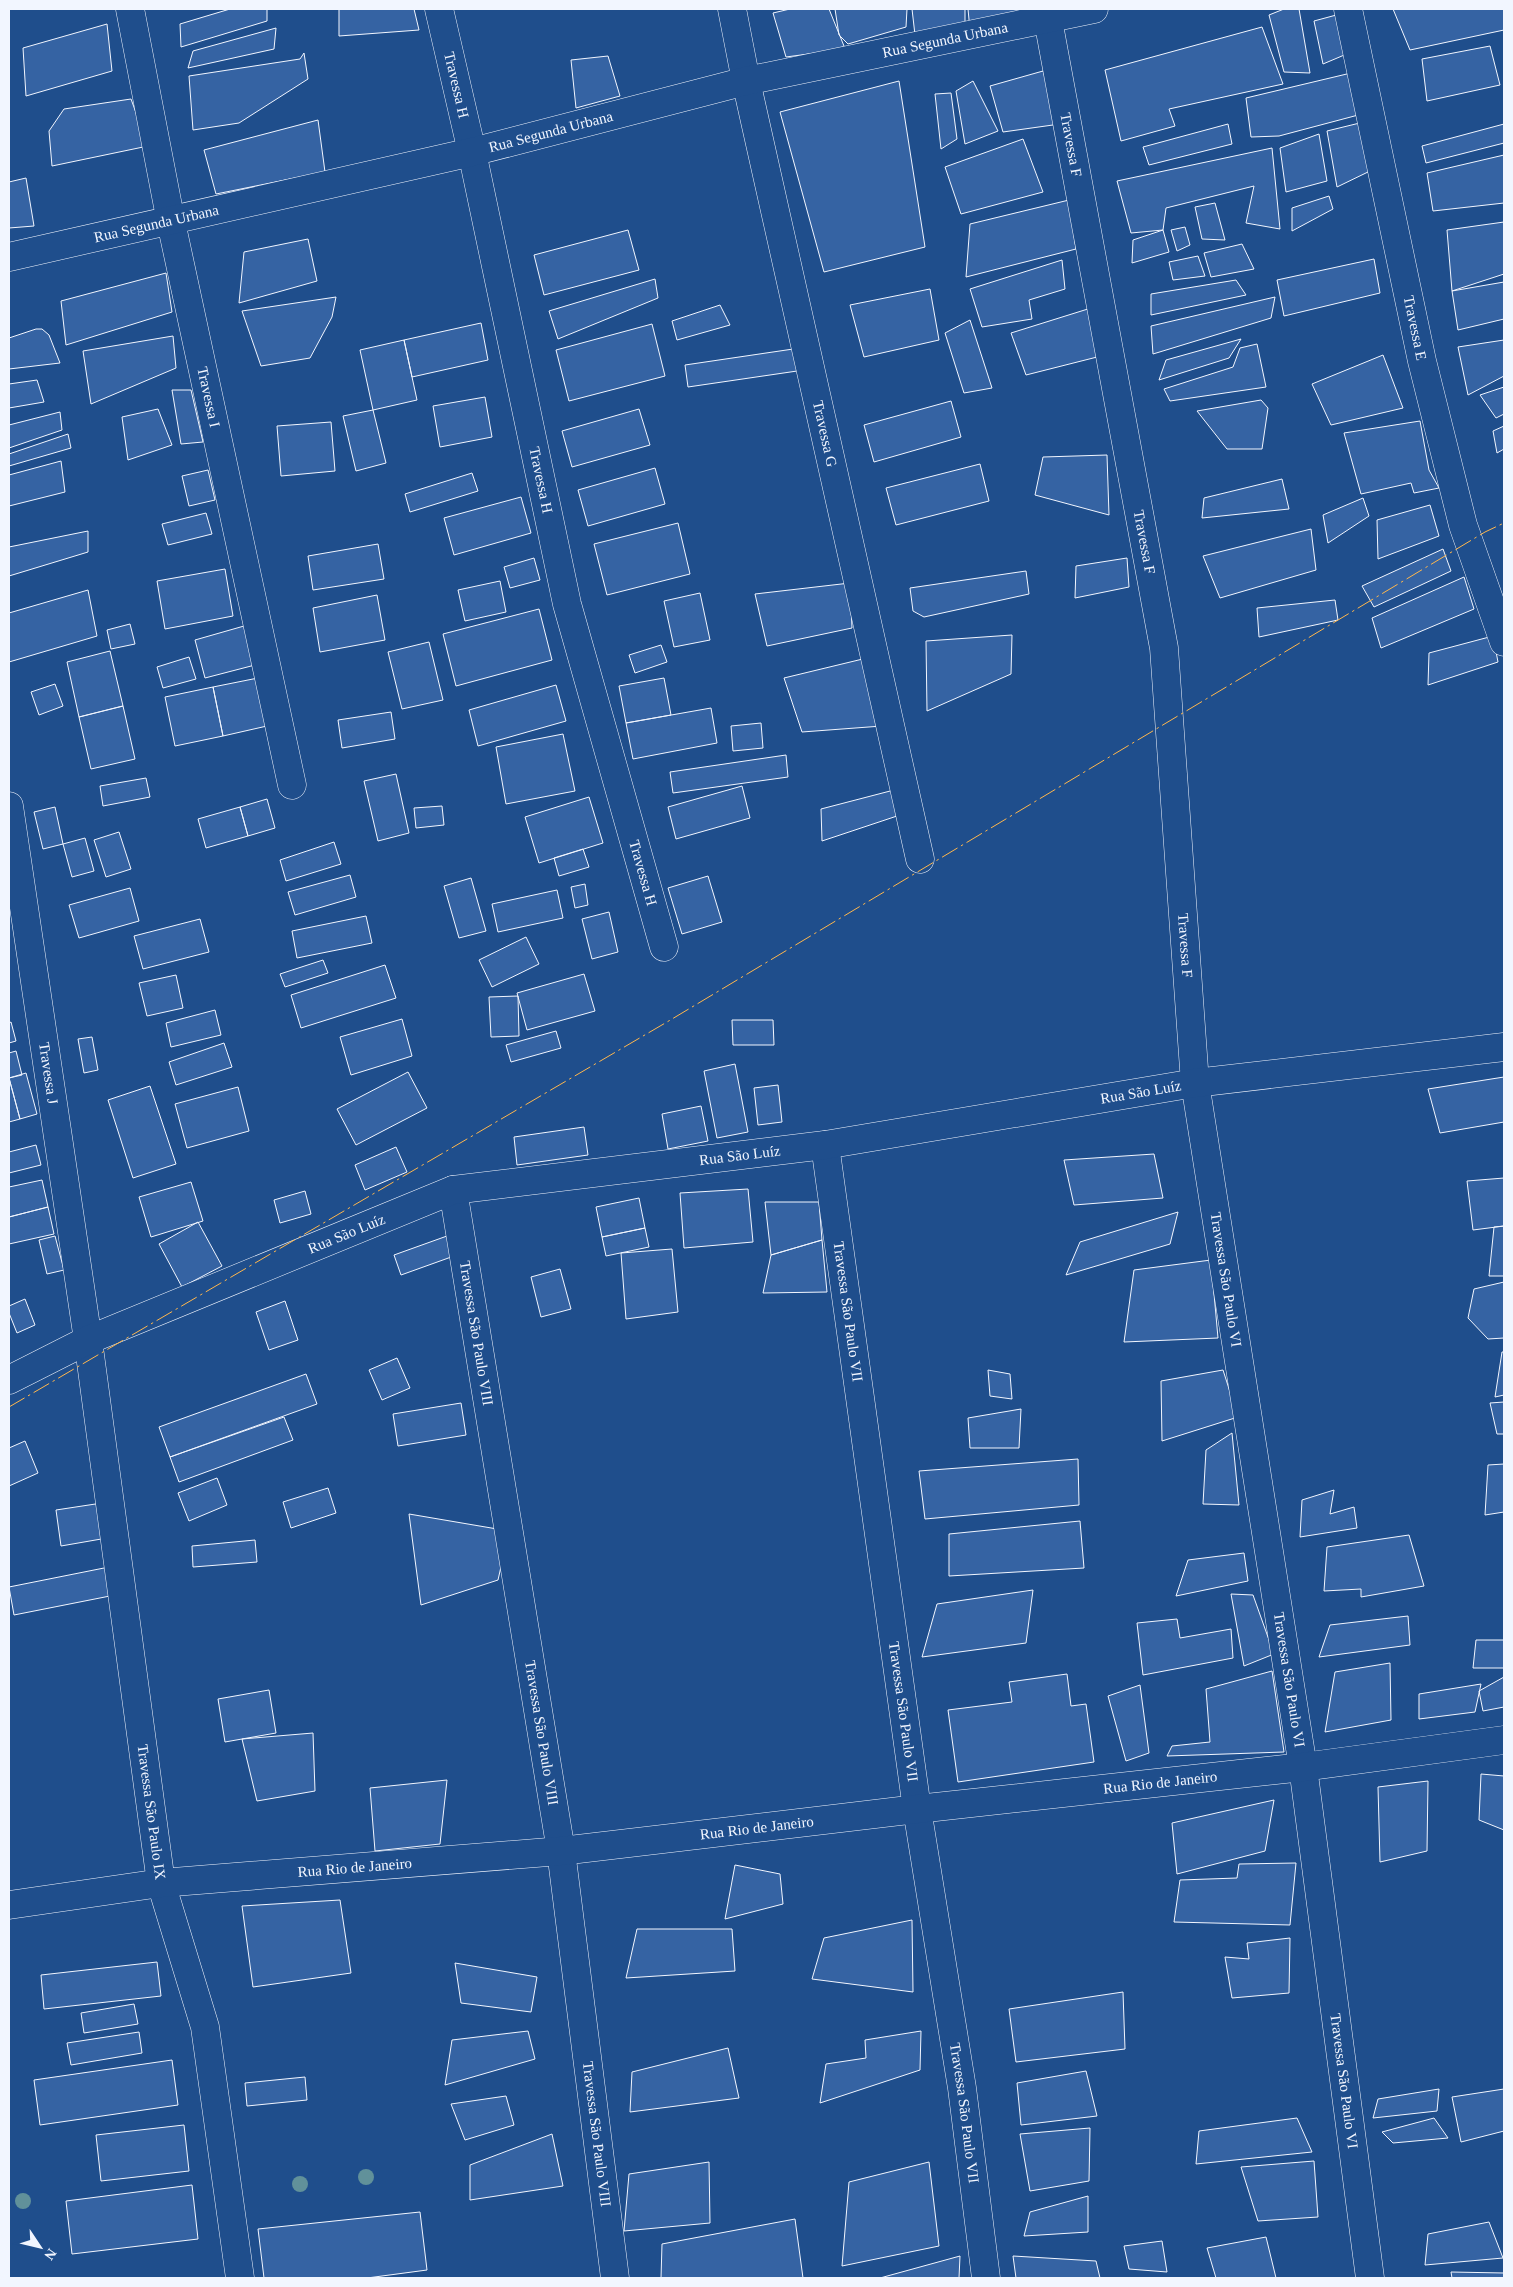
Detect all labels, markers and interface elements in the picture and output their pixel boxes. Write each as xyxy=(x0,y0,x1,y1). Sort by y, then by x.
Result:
street label: Rua Segunda Urbana xyxy=(881,19,1009,61)
street label: Travessa H xyxy=(441,50,472,120)
street label: Rua Segunda Urbana xyxy=(487,108,615,155)
street label: Travessa F xyxy=(1057,111,1085,178)
street label: Rua Segunda Urbana xyxy=(92,202,221,246)
street label: Travessa E xyxy=(1400,294,1430,362)
street label: Travessa I xyxy=(194,365,223,429)
street label: Travessa G xyxy=(810,399,840,469)
street label: Travessa H xyxy=(526,445,556,515)
street label: Travessa F xyxy=(1131,509,1158,575)
street label: Travessa H xyxy=(626,838,660,908)
street label: Travessa F xyxy=(1175,912,1195,978)
street label: Travessa J xyxy=(36,1041,61,1105)
street label: Rua São Luíz xyxy=(1099,1077,1183,1107)
street label: Rua São Luíz xyxy=(698,1142,782,1168)
street label: Rua São Luíz xyxy=(306,1211,388,1257)
street label: Travessa São Paulo VI xyxy=(1208,1211,1245,1348)
street label: Travessa São Paulo VII xyxy=(830,1240,866,1383)
street label: Travessa São Paulo VIII xyxy=(457,1260,496,1407)
street label: Travessa São Paulo VI xyxy=(1271,1611,1308,1748)
street label: Travessa São Paulo VII xyxy=(886,1640,921,1783)
street label: Travessa São Paulo VIII xyxy=(522,1659,561,1806)
street label: Travessa São Paulo IX xyxy=(134,1743,168,1881)
street label: Rua Rio de Janeiro xyxy=(1102,1768,1218,1797)
street label: Rua Rio de Janeiro xyxy=(699,1813,815,1843)
street label: Rua Rio de Janeiro xyxy=(297,1855,413,1880)
street label: Travessa São Paulo VI xyxy=(1327,2012,1361,2150)
street label: Travessa São Paulo VII xyxy=(947,2042,982,2184)
street label: Travessa São Paulo VIII xyxy=(580,2060,614,2208)
north arrow xyxy=(15,2222,65,2272)
text: N xyxy=(41,2246,59,2263)

